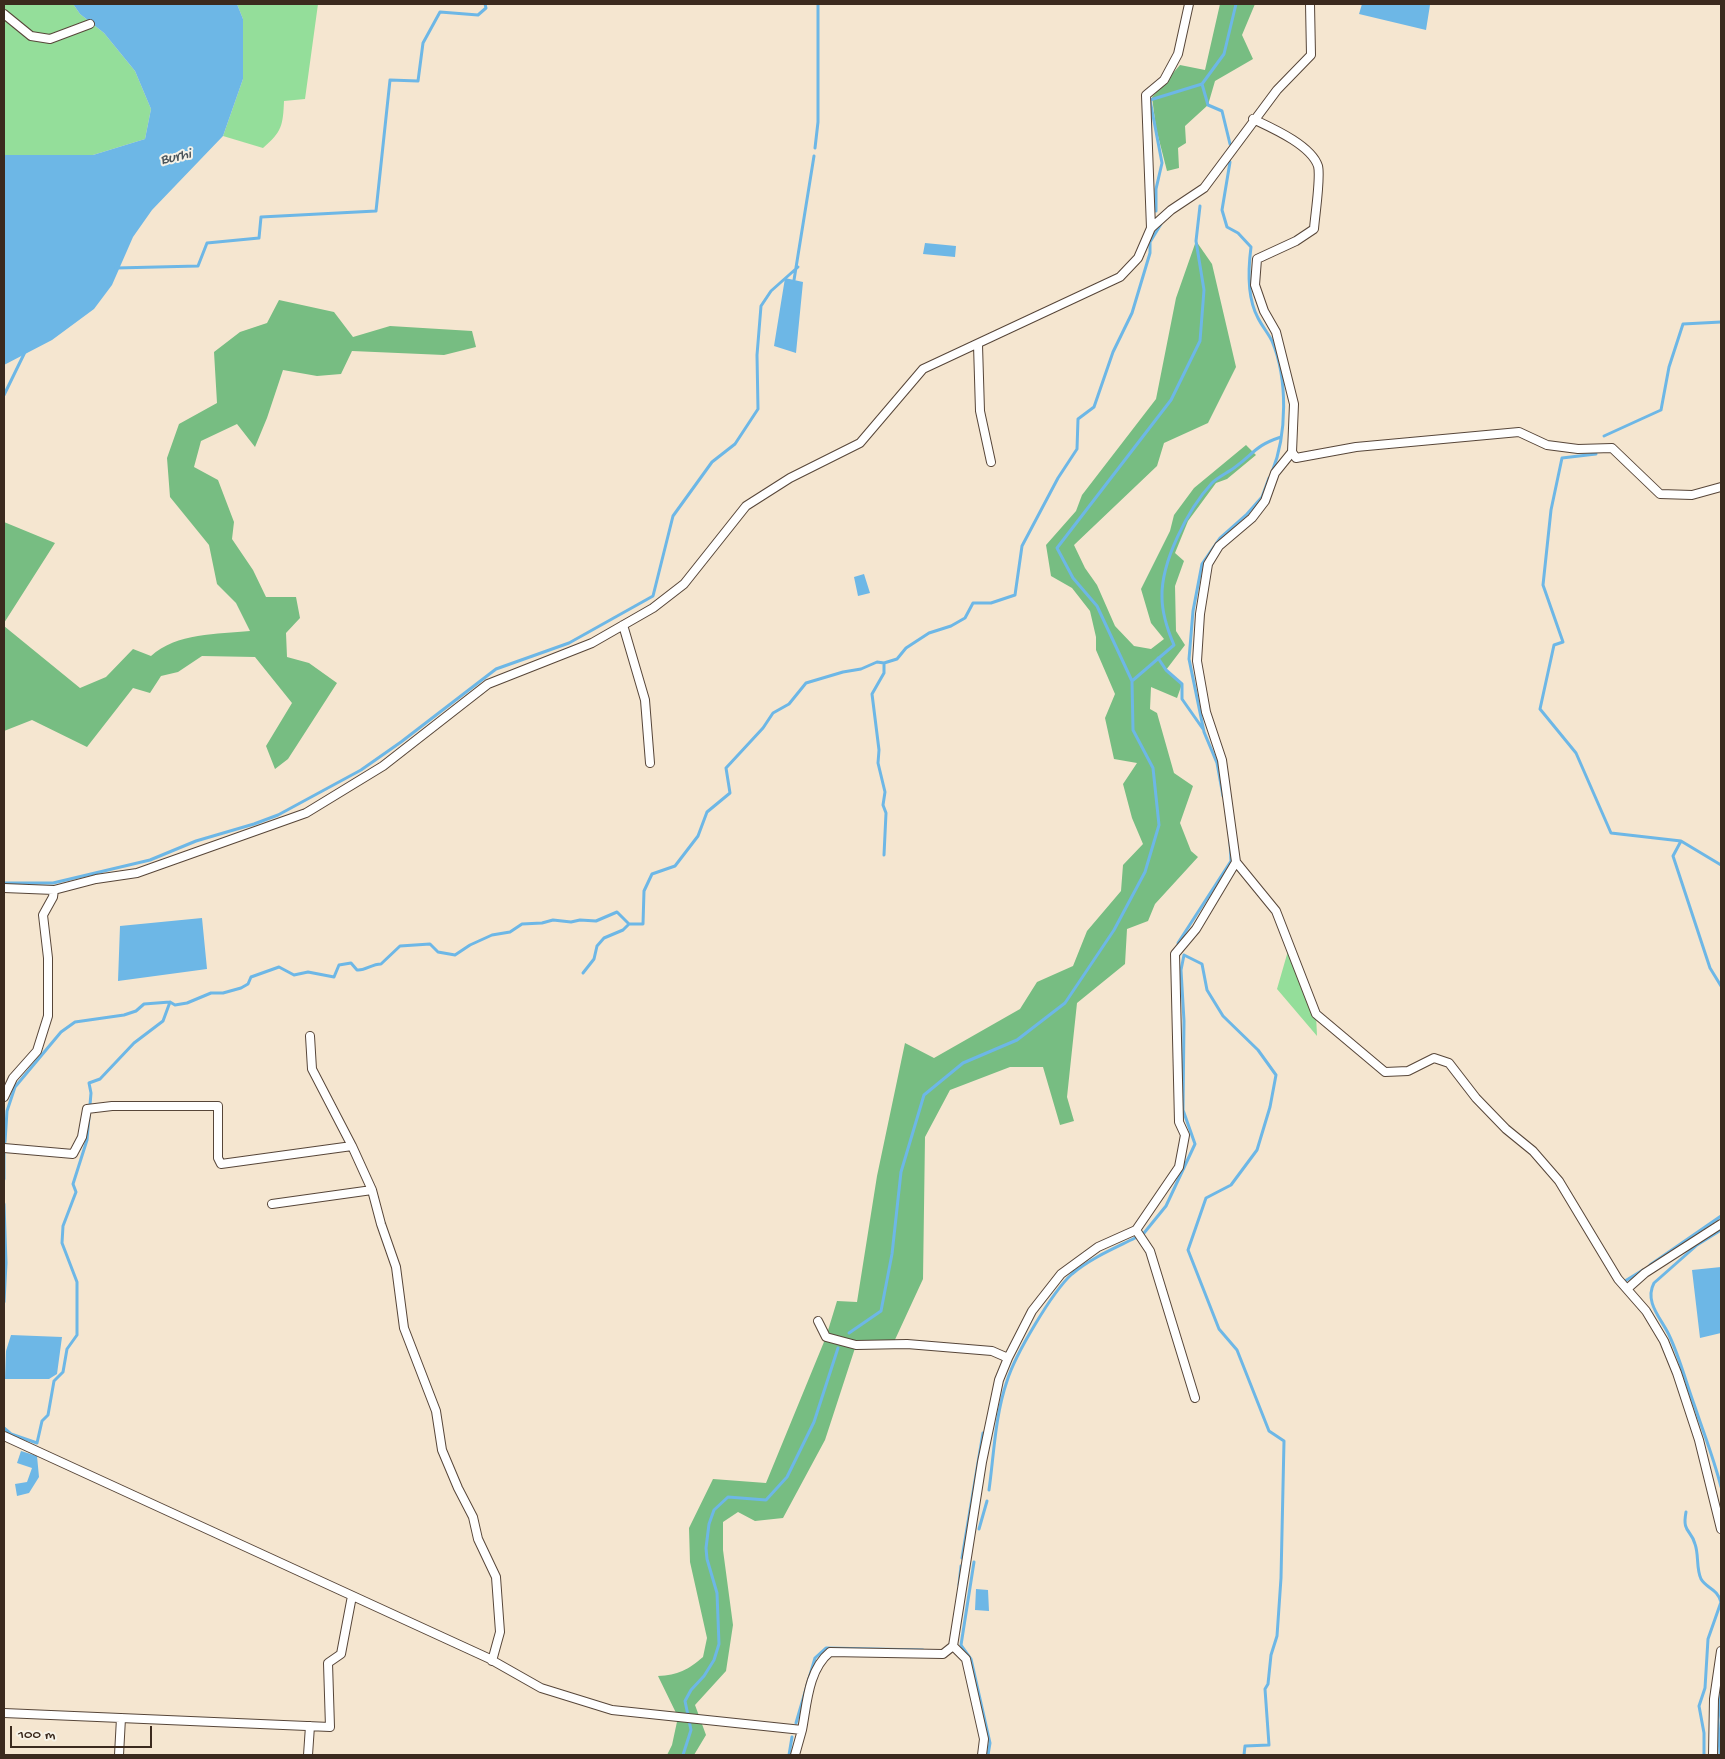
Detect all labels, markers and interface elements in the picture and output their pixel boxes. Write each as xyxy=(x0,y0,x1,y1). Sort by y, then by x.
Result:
water label: Burhi xyxy=(159,146,193,170)
scale bar xyxy=(12,1716,155,1748)
text: 100 m xyxy=(18,1726,55,1744)

